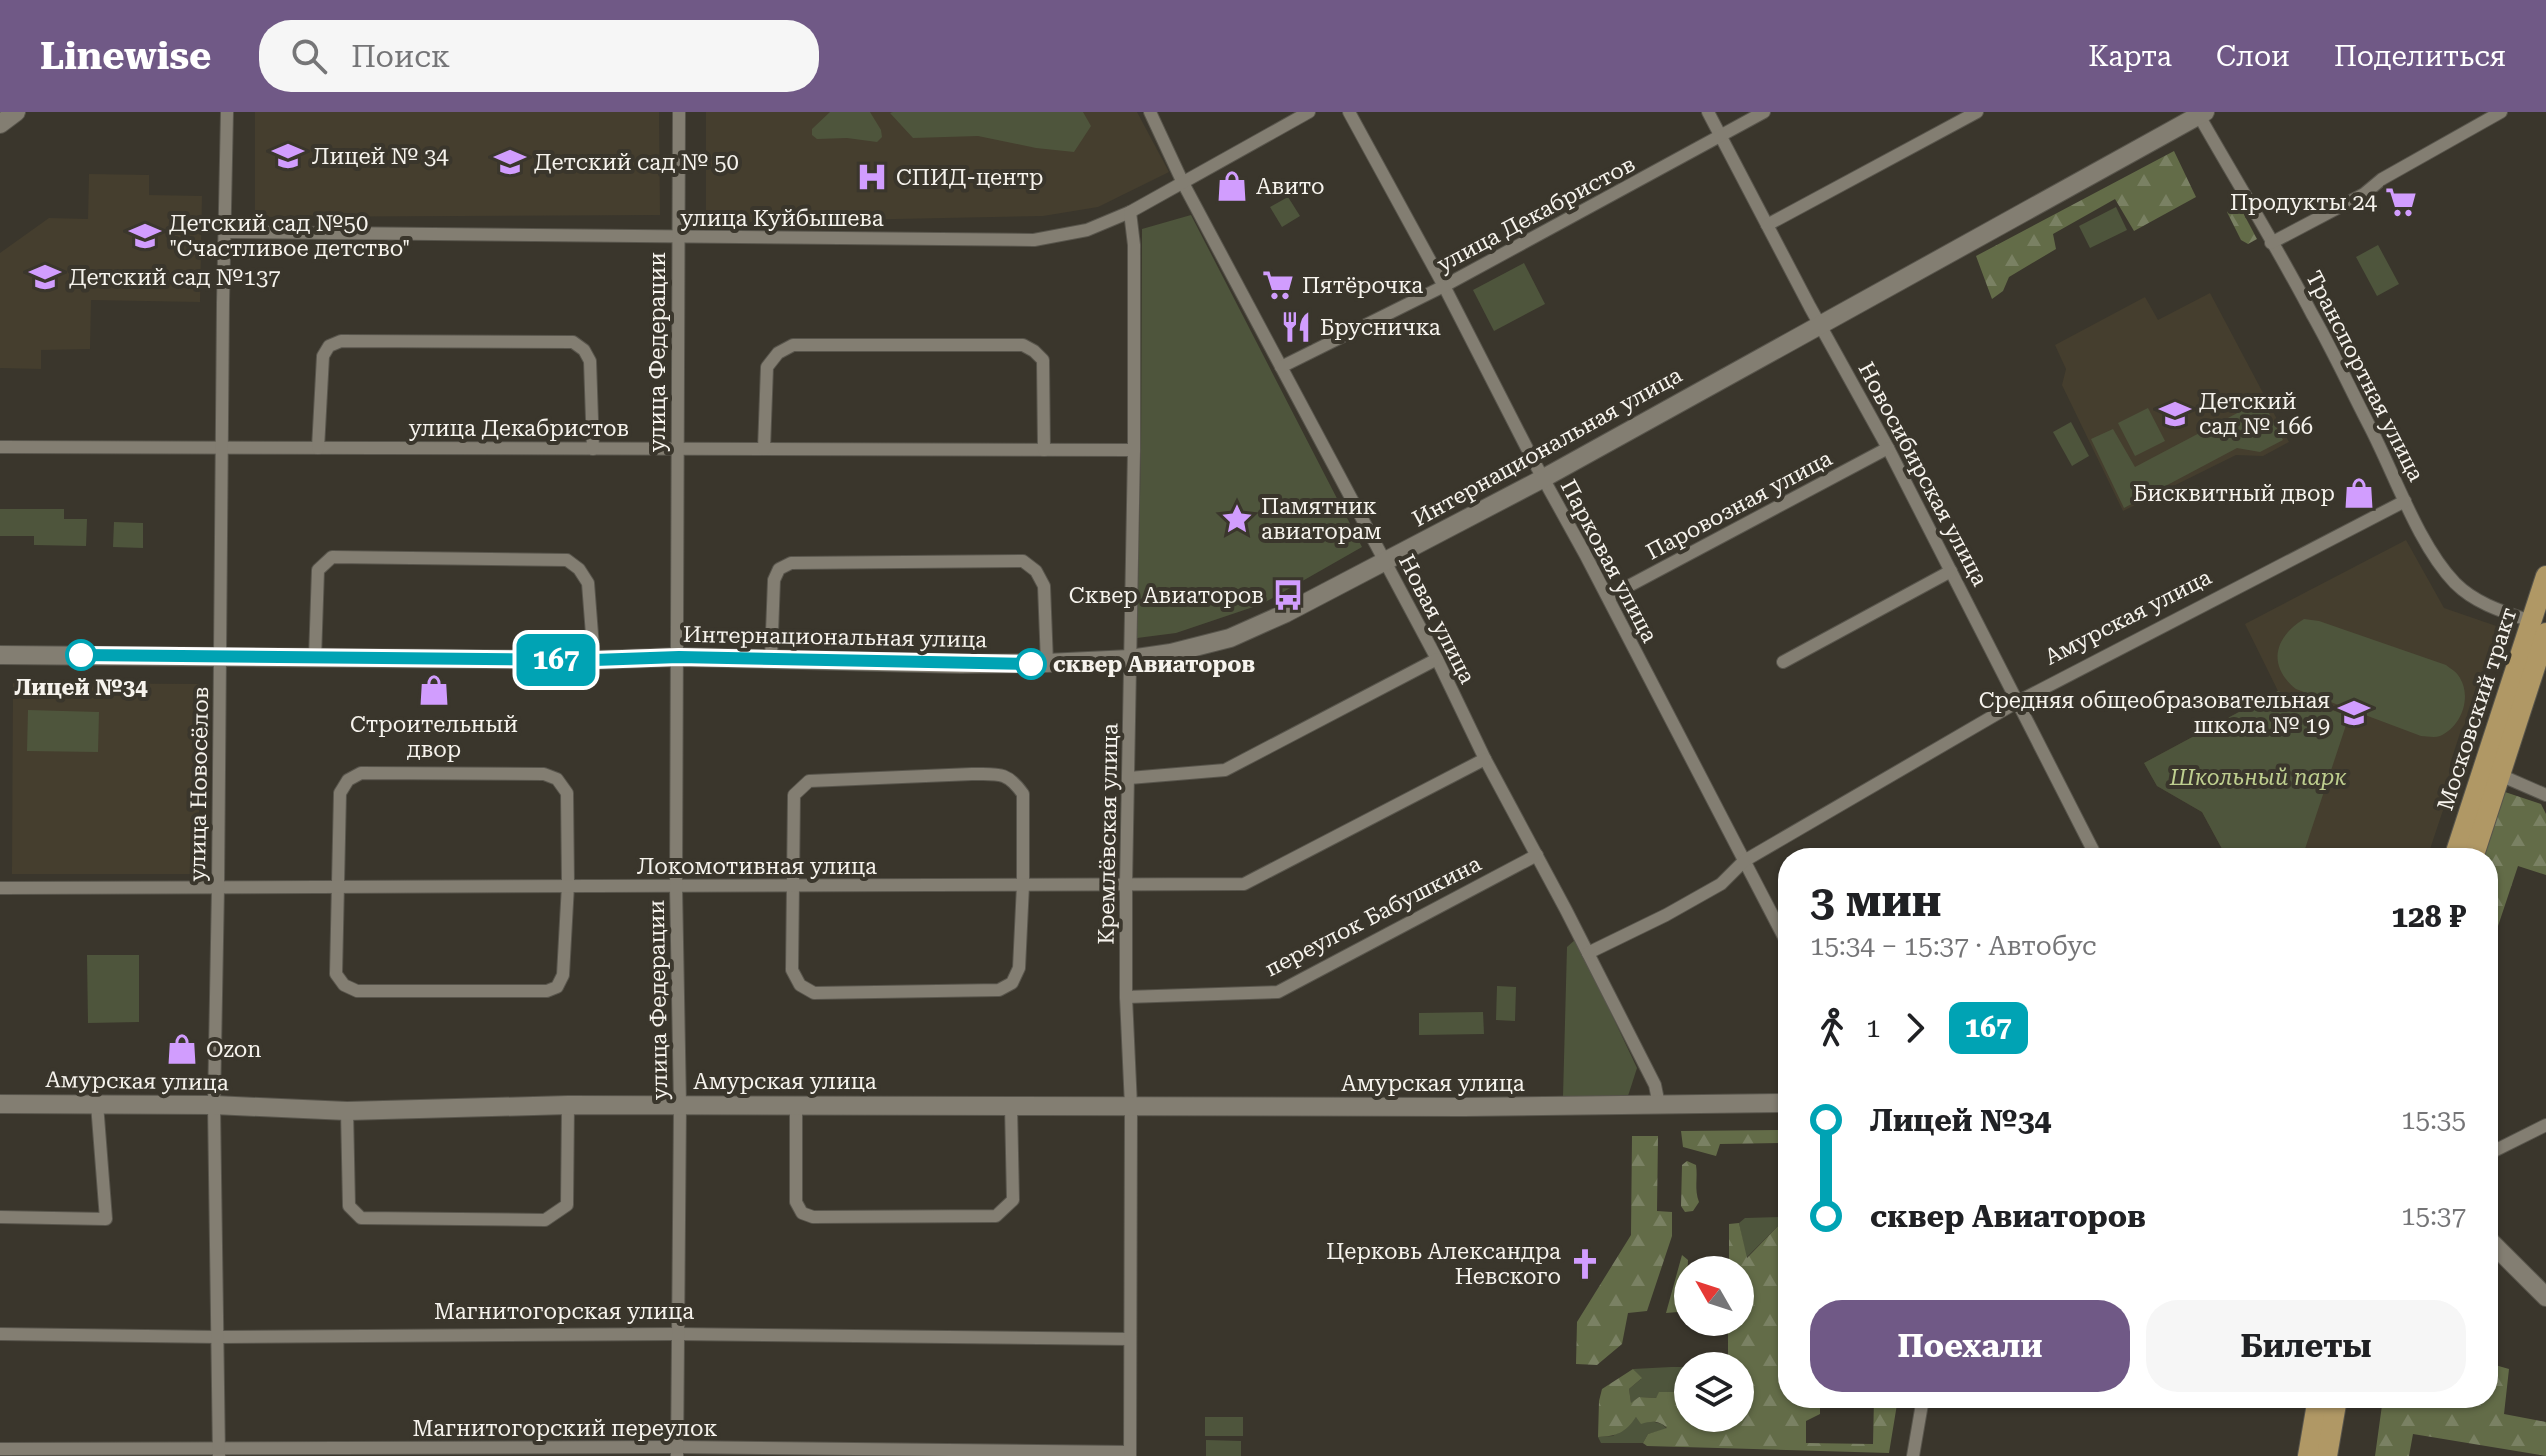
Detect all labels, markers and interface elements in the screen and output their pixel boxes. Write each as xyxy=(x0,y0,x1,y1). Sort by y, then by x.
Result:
search box xyxy=(259,20,819,92)
text: Linewise xyxy=(40,34,211,78)
icon: search xyxy=(287,34,331,78)
text: Поиск xyxy=(351,39,450,74)
text: Карта xyxy=(2088,40,2172,73)
text: Слои xyxy=(2216,40,2290,73)
text: Поделиться xyxy=(2334,40,2506,73)
school or university icon: Лицей № 34 xyxy=(271,139,305,173)
place label: Лицей № 34 xyxy=(312,144,449,169)
school or university icon: Детский сад № 50 xyxy=(493,145,527,179)
place label: Детский сад № 50 xyxy=(534,150,739,175)
street label: улица Декабристов xyxy=(1433,151,1639,277)
hospital icon: СПИД-центр xyxy=(855,160,889,194)
place label: СПИД-центр xyxy=(896,165,1043,190)
shop icon: Авито xyxy=(1215,169,1249,203)
place label: Авито xyxy=(1256,174,1325,199)
supermarket icon: Продукты 24 xyxy=(2384,185,2418,219)
place label: Продукты 24 xyxy=(2230,190,2378,215)
street label: улица Куйбышева xyxy=(680,206,884,231)
place label: Детский сад №50 "Счастливое детство" xyxy=(169,211,410,261)
school or university icon: Детский сад №50 "Счастливое детство" xyxy=(128,219,162,253)
street label: улица Федерации xyxy=(645,252,670,452)
school or university icon: Детский сад №137 xyxy=(28,260,62,294)
place label: Детский сад №137 xyxy=(69,265,281,290)
street label: Транспортная улица xyxy=(2301,267,2429,485)
supermarket icon: Пятёрочка xyxy=(1261,268,1295,302)
place label: Пятёрочка xyxy=(1302,273,1423,298)
restaurant icon: Брусничка xyxy=(1279,310,1313,344)
place label: Брусничка xyxy=(1320,315,1441,340)
street label: Новосибирская улица xyxy=(1853,358,1993,590)
street label: Интернациональная улица xyxy=(1408,362,1686,532)
place label: Детский сад № 166 xyxy=(2199,389,2313,439)
school or university icon: Детский сад № 166 xyxy=(2158,397,2192,431)
street label: улица Декабристов xyxy=(409,416,629,441)
street label: Паровозная улица xyxy=(1642,445,1836,565)
street label: Парковая улица xyxy=(1556,475,1662,647)
shop icon: Бисквитный двор xyxy=(2342,476,2376,510)
place label: Бисквитный двор xyxy=(2133,481,2335,506)
place label: Памятник авиаторам xyxy=(1261,494,1382,544)
place icon: Памятник авиаторам xyxy=(1220,502,1254,536)
street label: Новая улица xyxy=(1394,550,1480,688)
street label: Амурская улица xyxy=(2041,564,2215,670)
bus stop icon: Сквер Авиаторов xyxy=(1271,578,1305,612)
place label: Сквер Авиаторов xyxy=(1069,583,1264,608)
street label: Московский тракт xyxy=(2432,604,2522,814)
street label: Интернациональная улица xyxy=(683,622,987,652)
line badge: 167 xyxy=(510,634,602,686)
marker: Лицей №34 xyxy=(66,640,96,670)
text: 167 xyxy=(532,643,580,676)
marker: сквер Авиаторов xyxy=(1016,649,1046,679)
place label: сквер Авиаторов xyxy=(1053,652,1255,677)
shop icon: Строительный двор xyxy=(417,673,451,707)
place label: Лицей №34 xyxy=(15,675,148,700)
street label: улица Новосёлов xyxy=(185,686,213,882)
place label: Средняя общеобразовательная школа № 19 xyxy=(1979,688,2330,738)
school or university icon: Средняя общеобразовательная школа № 19 xyxy=(2337,696,2371,730)
place label: Строительный двор xyxy=(350,712,518,762)
street label: Кремлёвская улица xyxy=(1094,723,1122,945)
park label: Школьный парк xyxy=(2169,765,2347,790)
street label: переулок Бабушкина xyxy=(1261,851,1485,981)
street label: Локомотивная улица xyxy=(637,854,877,879)
text: 3 мин xyxy=(1810,875,1941,927)
text: 128 ₽ xyxy=(2391,899,2466,934)
street label: улица Федерации xyxy=(644,900,672,1100)
text: 15:34 – 15:37 · Автобус xyxy=(1810,931,2097,961)
icon: walk xyxy=(1810,1006,1854,1050)
icon: forward xyxy=(1893,1006,1937,1050)
text: 167 xyxy=(1965,1011,2012,1044)
text: 1 xyxy=(1866,1013,1881,1043)
shop icon: Ozon xyxy=(165,1032,199,1066)
place label: Ozon xyxy=(206,1037,262,1062)
street label: Амурская улица xyxy=(45,1067,229,1095)
street label: Амурская улица xyxy=(693,1069,877,1094)
street label: Амурская улица xyxy=(1341,1071,1525,1096)
text: Лицей №34 xyxy=(1870,1103,2051,1138)
text: 15:35 xyxy=(2401,1105,2466,1135)
text: сквер Авиаторов xyxy=(1870,1199,2146,1234)
text: 15:37 xyxy=(2401,1201,2466,1231)
place label: Церковь Александра Невского xyxy=(1326,1239,1561,1289)
church icon: Церковь Александра Невского xyxy=(1568,1247,1602,1281)
north arrow xyxy=(1674,1256,1754,1336)
map controls xyxy=(1674,1256,1754,1432)
street label: Магнитогорская улица xyxy=(434,1299,694,1324)
button: Поехали xyxy=(1810,1300,2130,1392)
button: Билеты xyxy=(2146,1300,2466,1392)
button: layers xyxy=(1674,1352,1754,1432)
street label: Магнитогорский переулок xyxy=(412,1416,718,1441)

